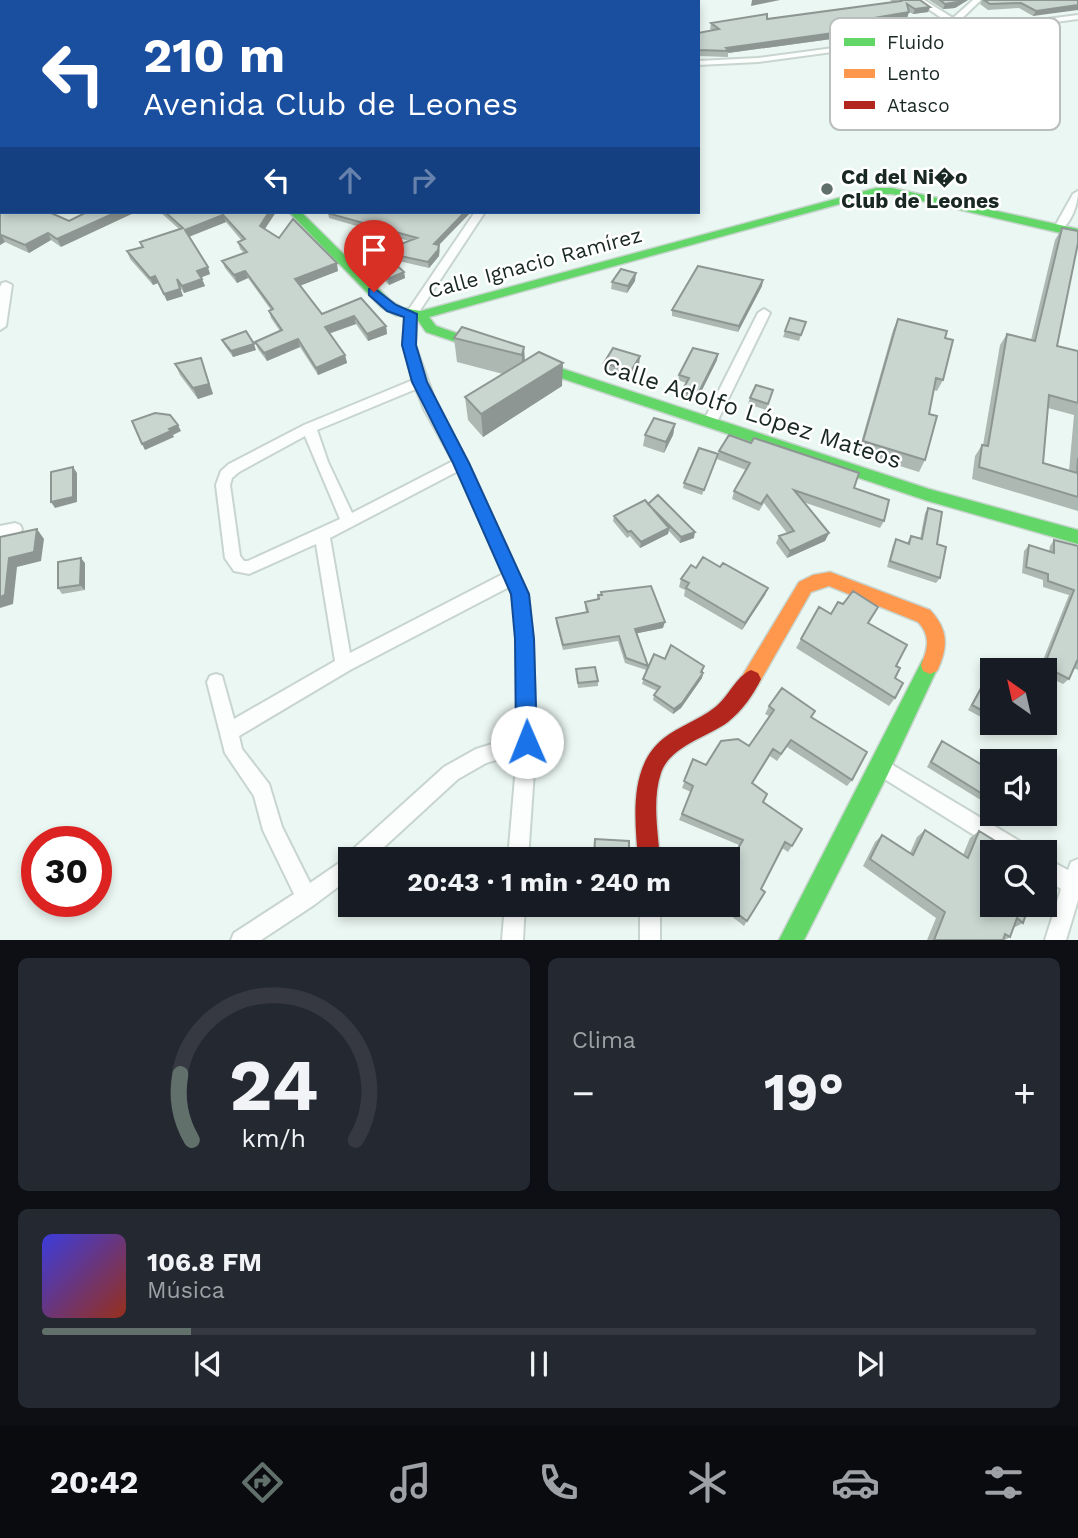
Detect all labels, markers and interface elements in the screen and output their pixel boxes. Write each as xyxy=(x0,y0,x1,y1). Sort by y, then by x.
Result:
legend xyxy=(830,18,1060,130)
text: 210 m xyxy=(143,26,285,84)
icon: left xyxy=(28,28,119,119)
text: Fluido xyxy=(887,31,945,54)
text: Lento xyxy=(887,62,940,85)
text: Avenida Club de Leones xyxy=(143,85,518,123)
text: Atasco xyxy=(887,94,950,117)
icon: left xyxy=(258,161,296,199)
icon: ahead xyxy=(331,161,369,199)
icon: right xyxy=(404,161,442,199)
place label: Cd del Ni�o Club de Leones xyxy=(841,164,999,213)
marker: Cd del Ni�o Club de Leones xyxy=(819,181,835,197)
pin xyxy=(344,220,404,292)
street label: Calle Ignacio Ramírez xyxy=(425,222,645,303)
icon: arrive xyxy=(355,231,393,269)
street label: Calle Adolfo López Mateos xyxy=(599,351,905,475)
north arrow xyxy=(980,658,1057,735)
map controls xyxy=(980,658,1057,917)
position arrow xyxy=(490,705,564,779)
button: sound xyxy=(980,749,1057,826)
speed limit sign: 30 xyxy=(21,826,112,917)
button: search xyxy=(980,840,1057,917)
text: 20:43 · 1 min · 240 m xyxy=(407,867,671,897)
text: Clima xyxy=(572,1027,636,1054)
text: 24 xyxy=(229,1043,319,1129)
text: 19° xyxy=(764,1062,844,1123)
text: − xyxy=(572,1071,595,1115)
text: + xyxy=(1013,1071,1036,1115)
text: km/h xyxy=(242,1124,306,1153)
text: 106.8 FM xyxy=(147,1247,262,1277)
text: Música xyxy=(147,1277,225,1304)
icon: previous xyxy=(189,1345,227,1383)
icon: pause xyxy=(520,1345,558,1383)
icon: next xyxy=(851,1345,889,1383)
icon: directions xyxy=(238,1458,287,1507)
icon: music xyxy=(386,1458,435,1507)
icon: phone xyxy=(534,1458,583,1507)
icon: climate xyxy=(683,1458,732,1507)
icon: car xyxy=(831,1458,880,1507)
icon: filters xyxy=(979,1458,1028,1507)
text: 20:42 xyxy=(50,1463,138,1501)

